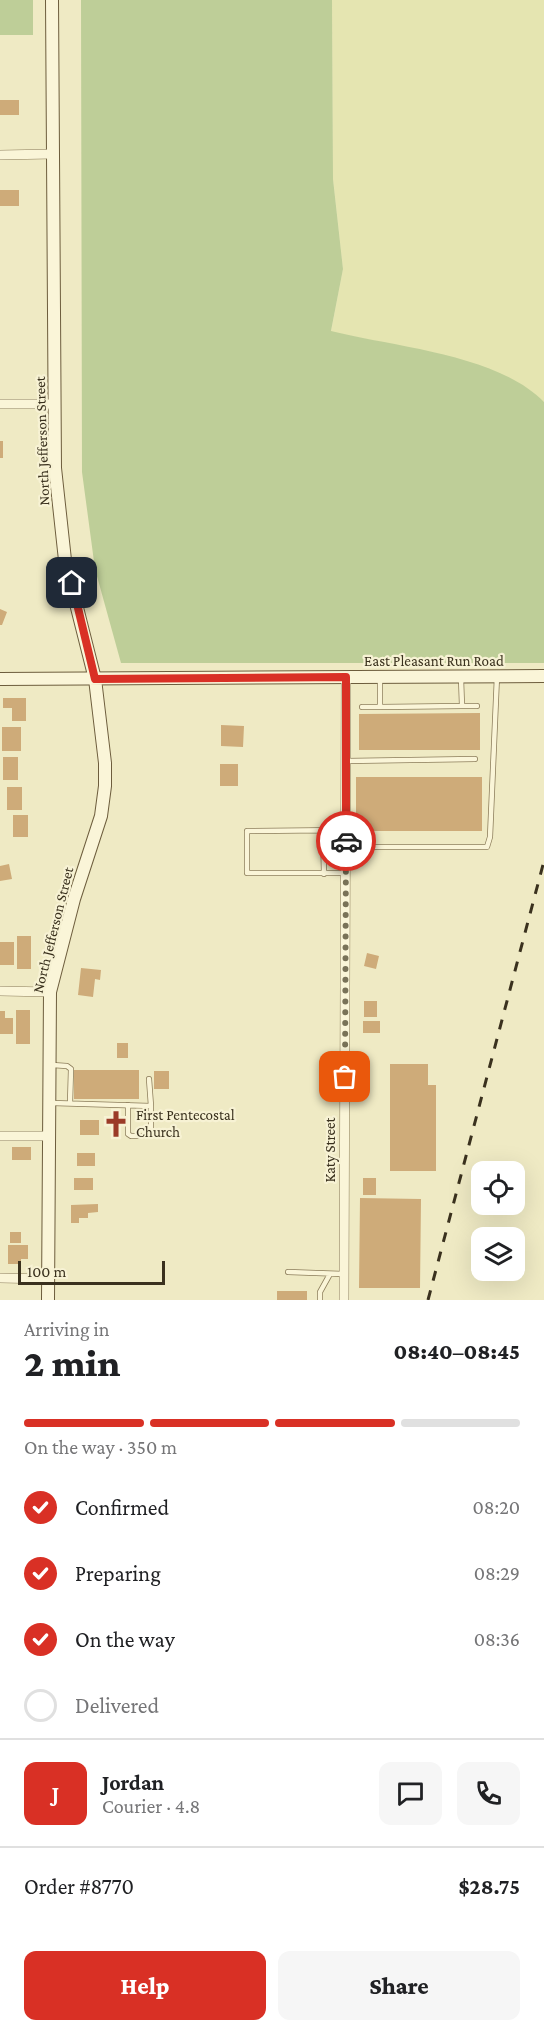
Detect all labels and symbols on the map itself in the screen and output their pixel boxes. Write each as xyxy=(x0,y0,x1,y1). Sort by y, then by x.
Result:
street label: North Jefferson Street xyxy=(32,375,53,506)
pin xyxy=(46,557,97,608)
street label: East Pleasant Run Road xyxy=(364,653,504,669)
courier xyxy=(316,811,376,871)
street label: North Jefferson Street xyxy=(30,864,78,995)
pin xyxy=(319,1051,370,1102)
place label: First Pentecostal Church xyxy=(136,1107,235,1140)
church icon: First Pentecostal Church xyxy=(101,1109,131,1139)
street label: Katy Street xyxy=(322,1116,339,1183)
scale bar xyxy=(18,1258,165,1286)

